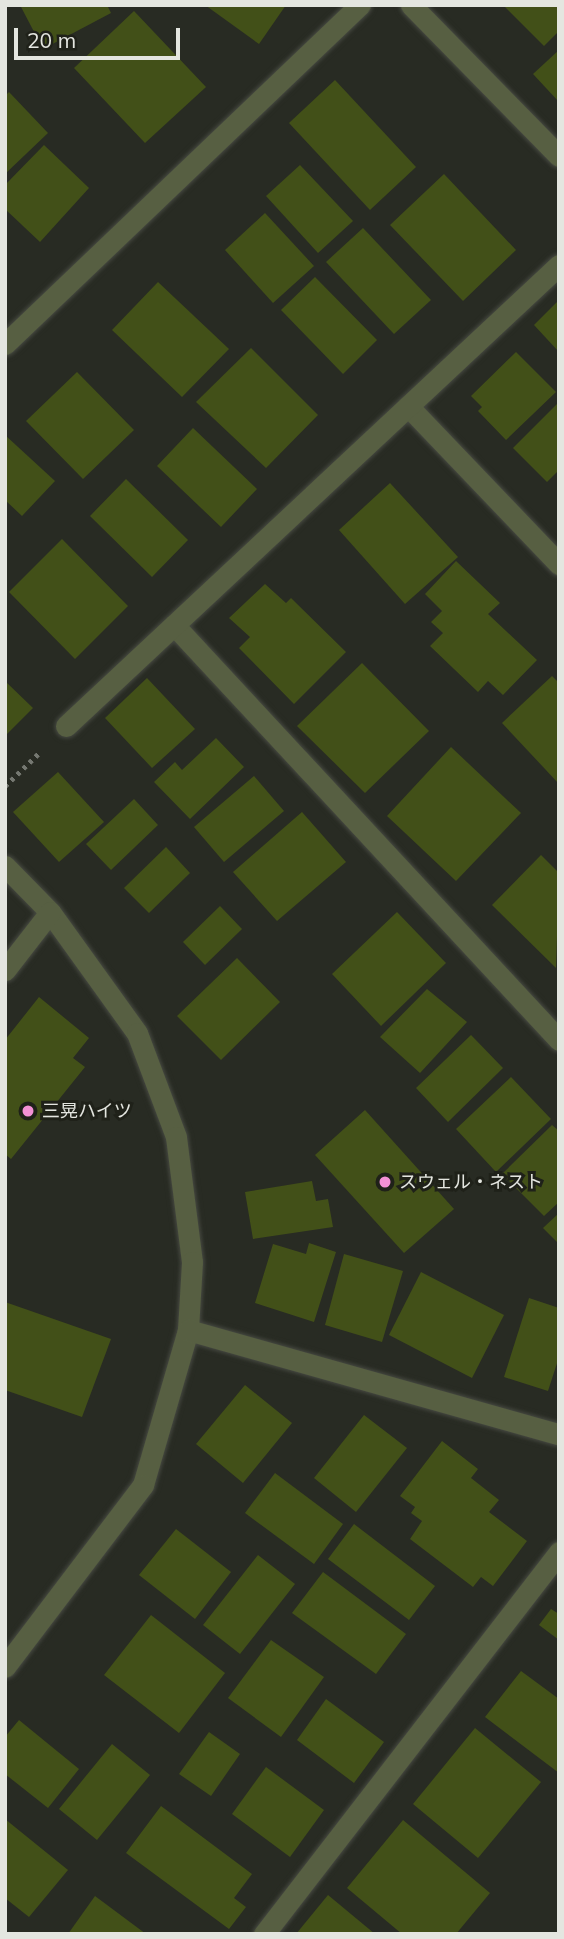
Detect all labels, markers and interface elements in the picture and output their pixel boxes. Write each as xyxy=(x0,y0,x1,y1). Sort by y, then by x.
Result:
scale bar xyxy=(18,14,184,58)
text: 20 m xyxy=(27,27,76,53)
place label: 三晃ハイツ xyxy=(42,1100,132,1122)
marker: 三晃ハイツ xyxy=(20,1103,36,1119)
place label: スウェル・ネスト xyxy=(399,1171,543,1193)
marker: スウェル・ネスト xyxy=(377,1174,393,1190)

